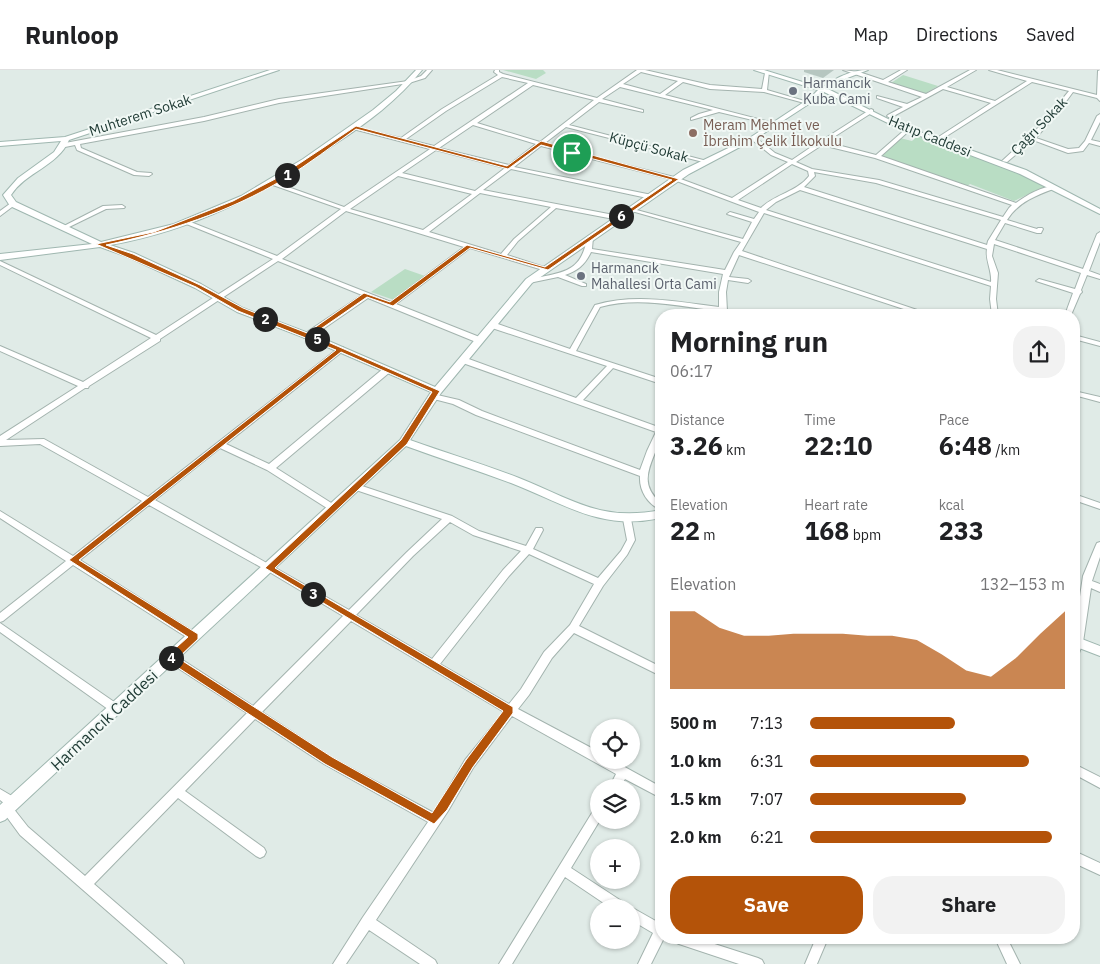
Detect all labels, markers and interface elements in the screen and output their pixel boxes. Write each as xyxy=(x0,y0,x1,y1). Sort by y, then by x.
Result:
text: Runloop xyxy=(25,19,119,51)
text: Map xyxy=(853,23,888,46)
text: Directions xyxy=(916,23,998,46)
text: Saved xyxy=(1026,23,1075,46)
place label: Harmancık Kuba Cami xyxy=(803,74,872,108)
marker: Harmancık Kuba Cami xyxy=(787,85,799,97)
street label: Muhterem Sokak xyxy=(87,90,194,140)
street label: Çağrı Sokak xyxy=(1007,93,1071,159)
street label: Hatıp Caddesi xyxy=(886,111,974,161)
place label: Meram Mehmet ve İbrahim Çelik İlkokulu xyxy=(703,116,842,150)
marker: Meram Mehmet ve İbrahim Çelik İlkokulu xyxy=(687,127,699,139)
street label: Küpçü Sokak xyxy=(607,128,691,166)
pin xyxy=(551,132,593,174)
icon: arrive xyxy=(558,139,586,167)
pin: 1 xyxy=(274,162,300,188)
text: 1 xyxy=(283,166,292,184)
pin: 6 xyxy=(608,204,634,228)
text: 6 xyxy=(617,207,626,225)
place label: Harmancık Mahallesi Orta Cami xyxy=(591,259,717,293)
marker: Harmancık Mahallesi Orta Cami xyxy=(575,270,587,282)
pin: 2 xyxy=(252,306,278,332)
text: 2 xyxy=(261,310,270,328)
text: Morning run xyxy=(670,323,828,360)
pin: 5 xyxy=(304,326,330,352)
button: share xyxy=(1013,326,1065,378)
text: 5 xyxy=(313,330,322,348)
text: 06:17 xyxy=(670,361,713,381)
text: Distance xyxy=(670,411,725,429)
text: Time xyxy=(804,411,836,429)
text: Pace xyxy=(939,411,969,429)
text: 3.26 xyxy=(670,429,723,462)
text: 22:10 xyxy=(804,429,873,462)
text: 6:48 xyxy=(939,429,992,462)
text: km xyxy=(723,441,746,459)
text: /km xyxy=(992,441,1020,459)
text: Elevation xyxy=(670,496,728,514)
text: Heart rate xyxy=(804,496,868,514)
text: kcal xyxy=(939,496,964,514)
text: 22 xyxy=(670,514,700,547)
text: 168 xyxy=(804,514,849,547)
text: 233 xyxy=(939,514,984,547)
text: m xyxy=(700,526,716,544)
text: bpm xyxy=(849,526,881,544)
text: Elevation xyxy=(670,574,736,594)
text: 132–153 m xyxy=(980,574,1065,594)
pin: 3 xyxy=(300,582,326,606)
text: 3 xyxy=(309,585,318,603)
pin: 4 xyxy=(158,646,184,670)
text: 4 xyxy=(167,649,176,667)
street label: Harmancık Caddesi xyxy=(46,665,162,775)
text: 500 m xyxy=(670,713,717,733)
text: 7:13 xyxy=(750,713,783,733)
map controls xyxy=(590,719,640,949)
button: locate xyxy=(590,719,640,769)
text: 1.0 km xyxy=(670,751,721,771)
text: 6:31 xyxy=(750,751,783,771)
button: layers xyxy=(590,779,640,829)
text: 1.5 km xyxy=(670,789,721,809)
text: 7:07 xyxy=(750,789,783,809)
text: 2.0 km xyxy=(670,827,721,847)
text: 6:21 xyxy=(750,827,783,847)
button: + xyxy=(590,839,640,889)
button: Save xyxy=(670,876,863,934)
button: Share xyxy=(873,876,1065,934)
button: − xyxy=(590,899,640,949)

